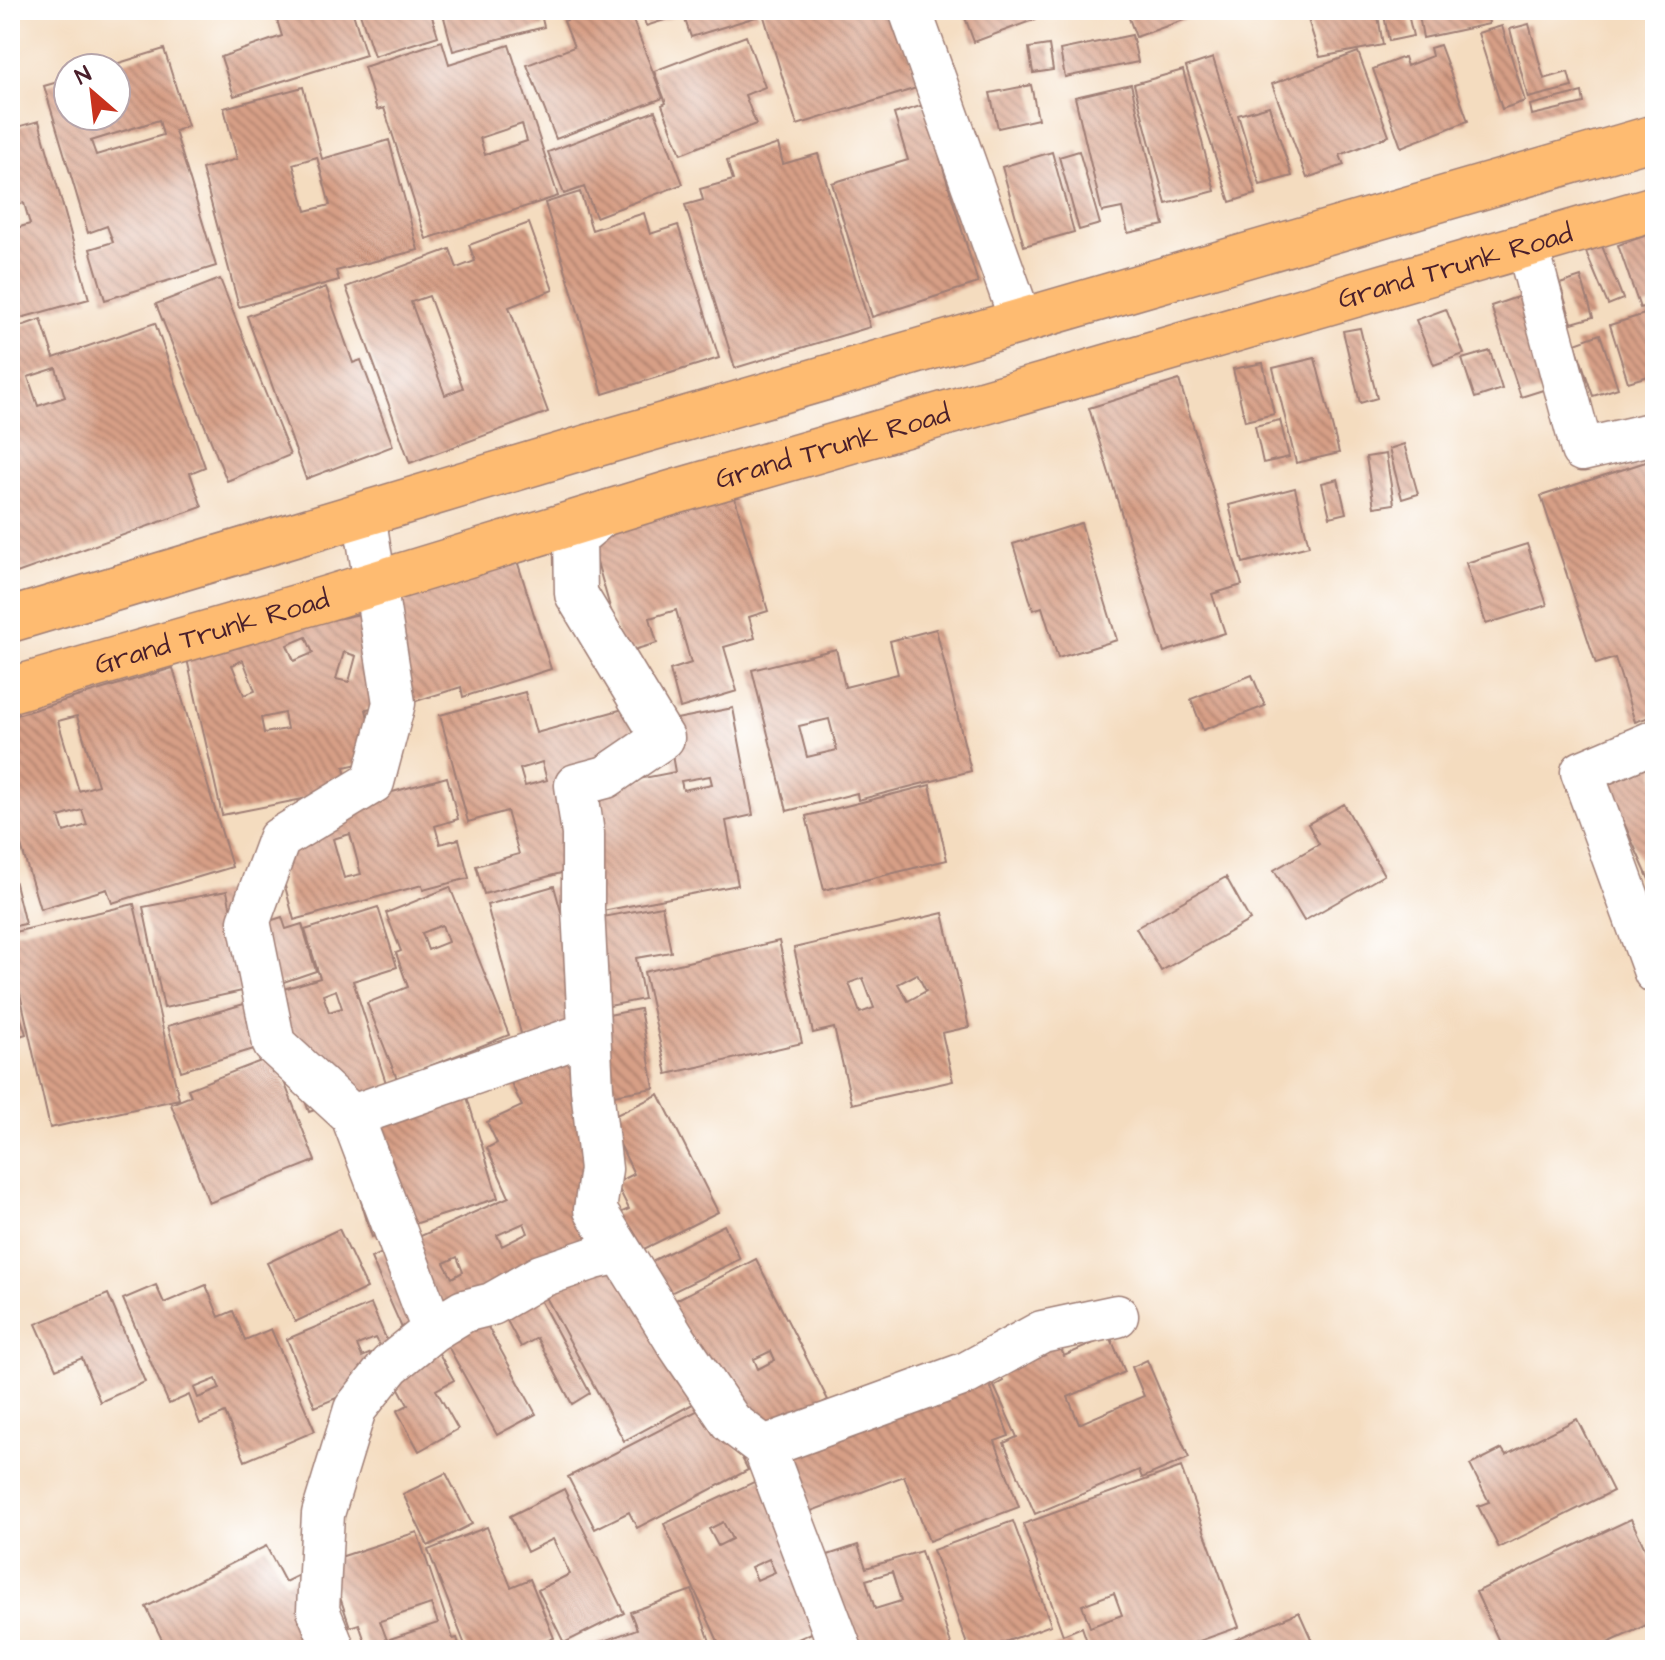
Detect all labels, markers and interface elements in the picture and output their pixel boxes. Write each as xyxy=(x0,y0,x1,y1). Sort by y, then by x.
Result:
north arrow xyxy=(52,52,132,132)
text: N xyxy=(70,59,97,93)
street label: Grand Trunk Road xyxy=(1333,213,1577,318)
street label: Grand Trunk Road xyxy=(711,394,955,499)
street label: Grand Trunk Road xyxy=(90,579,334,684)

